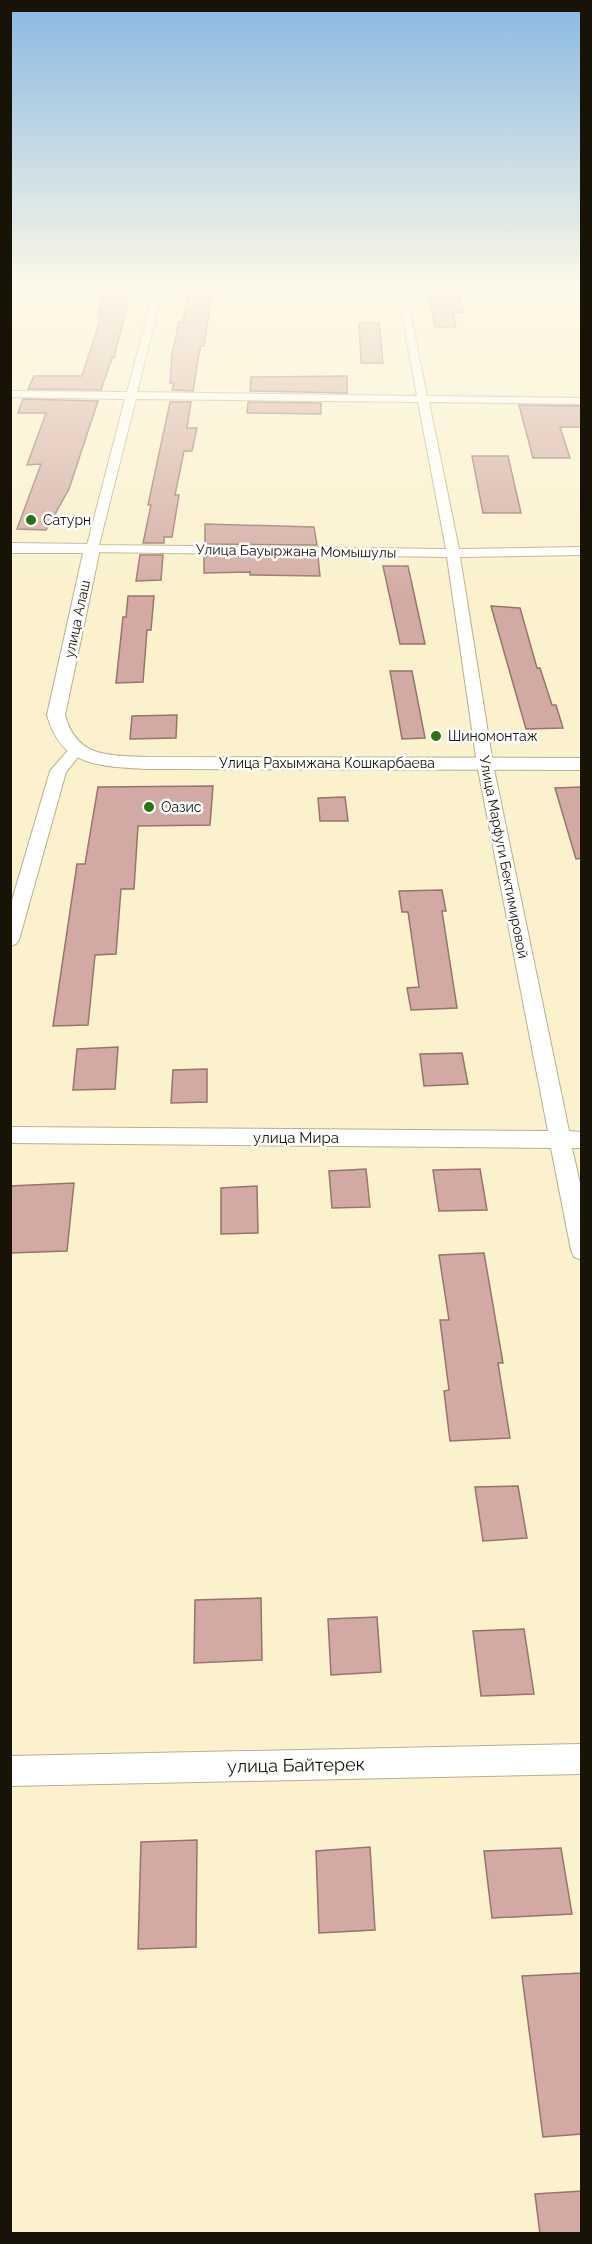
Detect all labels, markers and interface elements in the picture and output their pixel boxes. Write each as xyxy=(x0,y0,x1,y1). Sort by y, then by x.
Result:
place label: Сатурн xyxy=(43,512,91,528)
marker: Сатурн xyxy=(24,513,38,527)
street label: Улица Бауыржана Момышулы xyxy=(196,541,396,561)
street label: улица Алаш xyxy=(61,579,93,659)
place label: Шиномонтаж xyxy=(448,728,538,744)
marker: Шиномонтаж xyxy=(429,729,443,743)
street label: Улица Марфуги Бектимировой xyxy=(476,754,532,960)
street label: Улица Рахымжана Кошкарбаева xyxy=(219,755,435,771)
place label: Оазис xyxy=(161,799,202,815)
marker: Оазис xyxy=(142,800,156,814)
street label: улица Мира xyxy=(253,1129,339,1147)
street label: улица Байтерек xyxy=(227,1753,365,1777)

